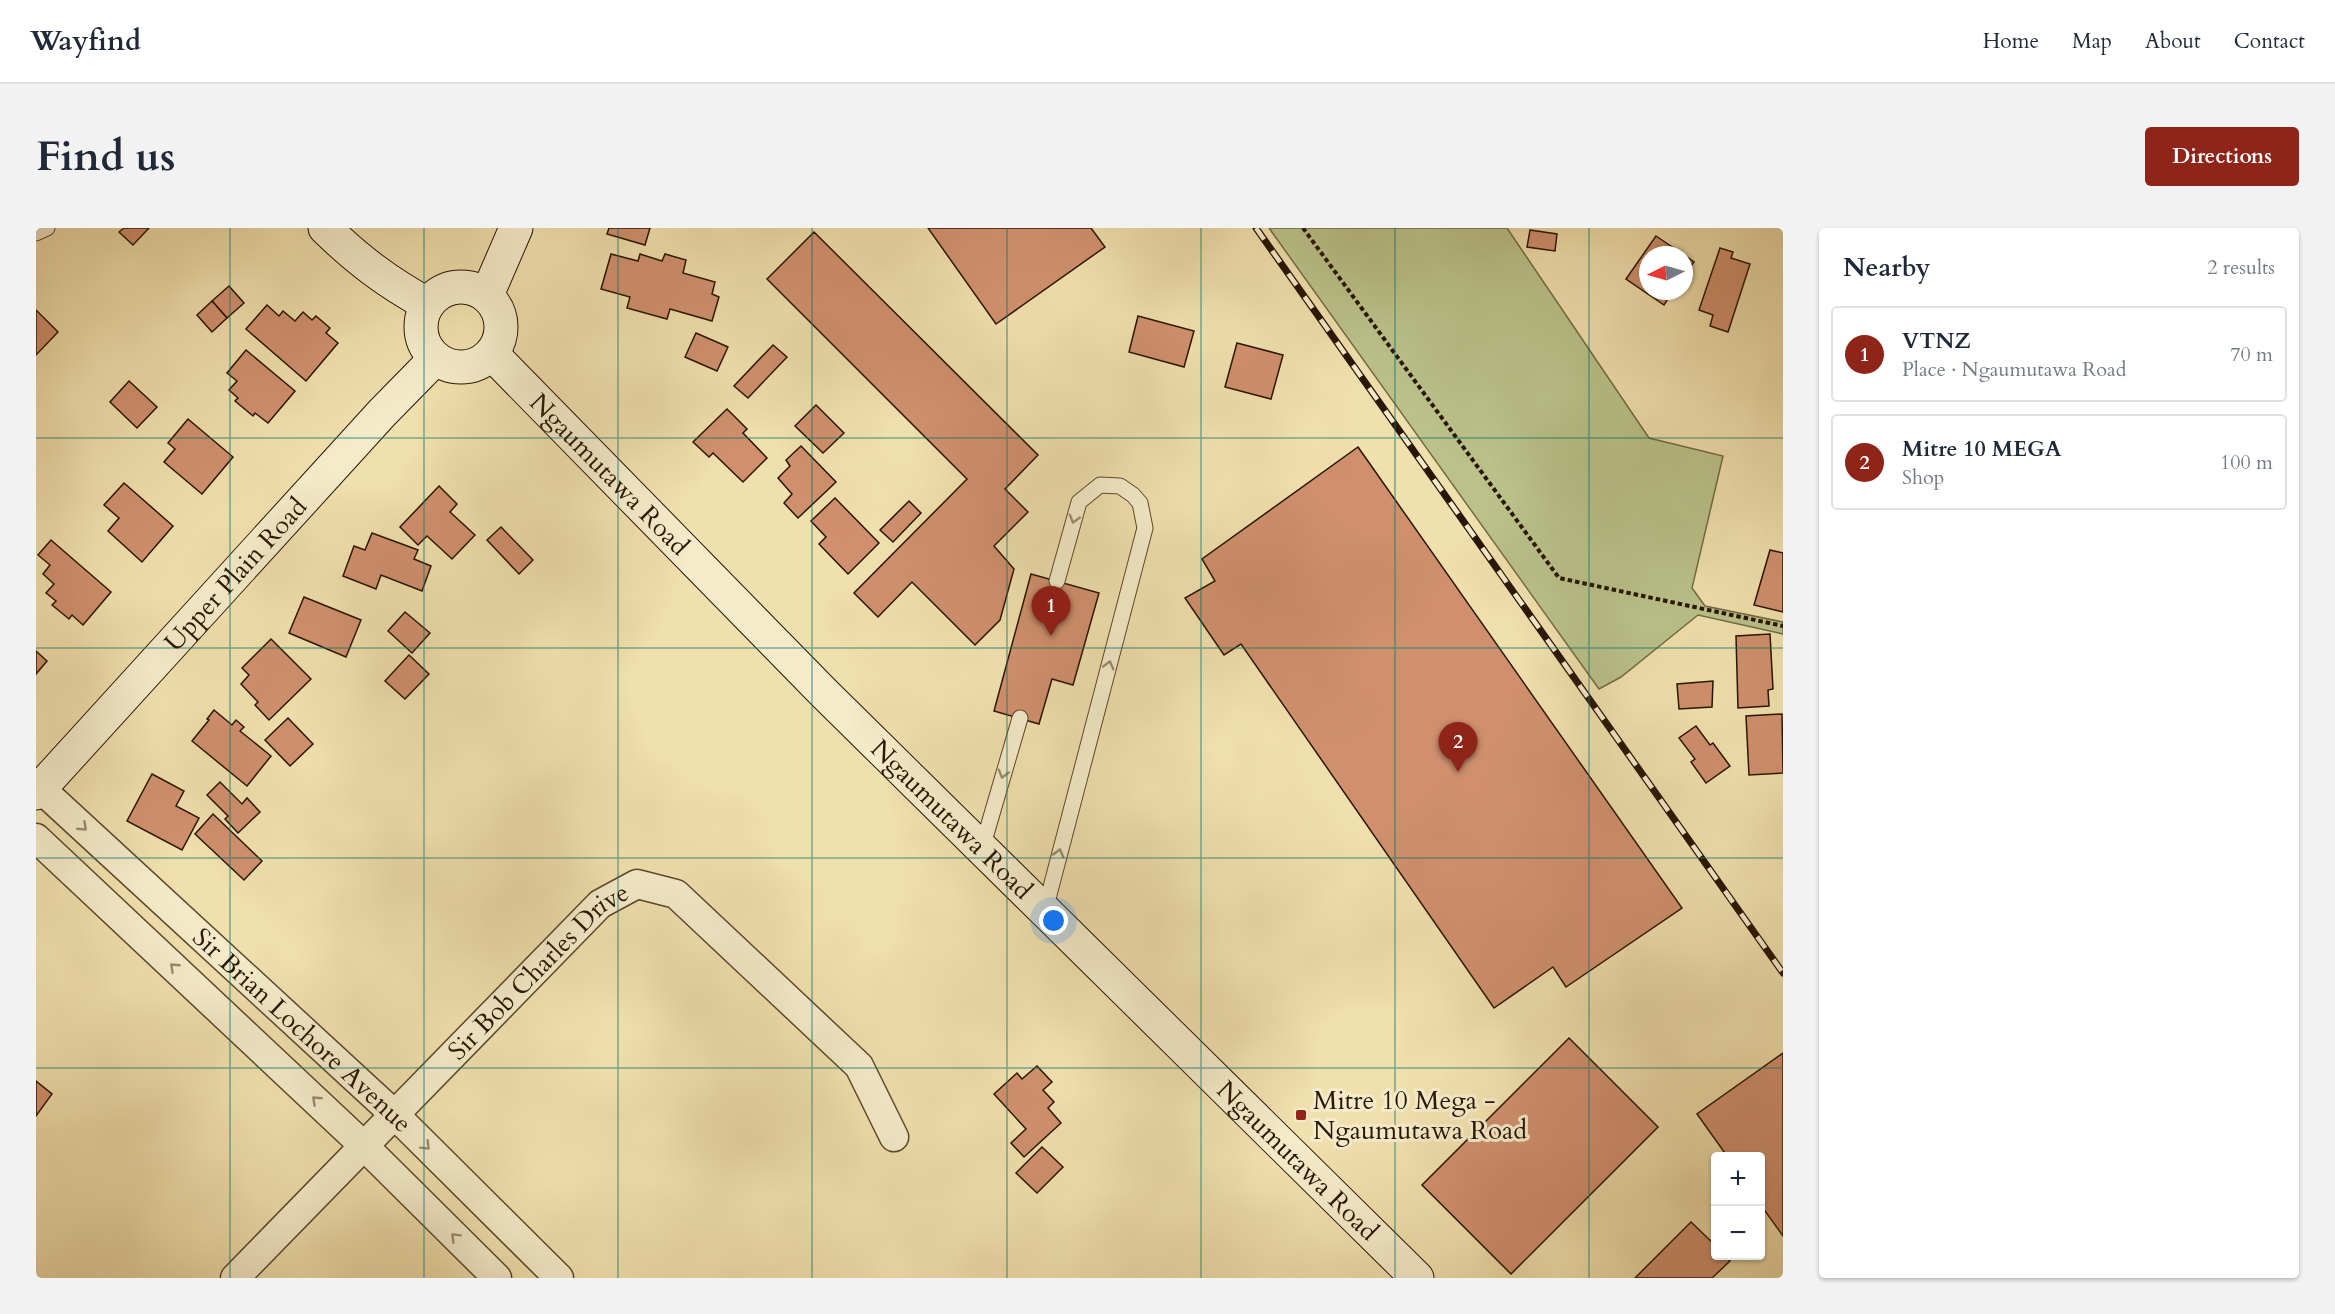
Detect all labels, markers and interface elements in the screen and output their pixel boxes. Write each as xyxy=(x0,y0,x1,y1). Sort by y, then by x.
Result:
text: Wayfind xyxy=(30,22,141,60)
text: Home xyxy=(1983,27,2039,56)
text: Map xyxy=(2072,27,2112,56)
text: About xyxy=(2145,27,2201,56)
text: Contact xyxy=(2234,27,2305,56)
button: Directions xyxy=(2145,127,2299,186)
text: Find us xyxy=(36,128,176,185)
north arrow xyxy=(1639,246,1693,300)
text: Nearby xyxy=(1843,250,1931,285)
text: 2 results xyxy=(2207,254,2275,281)
text: VTNZ xyxy=(1902,326,1971,356)
text: 1 xyxy=(1859,341,1870,368)
text: 70 m xyxy=(2230,341,2273,368)
text: Place · Ngaumutawa Road xyxy=(1902,356,2126,383)
street label: Ngaumutawa Road xyxy=(522,386,697,563)
text: Mitre 10 MEGA xyxy=(1902,434,2062,464)
text: 2 xyxy=(1859,449,1870,476)
text: 100 m xyxy=(2220,449,2273,476)
text: Shop xyxy=(1902,464,1944,491)
street label: Upper Plain Road xyxy=(156,490,315,659)
one-way arrow xyxy=(1069,513,1081,523)
pin: 1 xyxy=(1032,586,1070,636)
one-way arrow xyxy=(1102,660,1114,671)
pin: 2 xyxy=(1438,722,1478,772)
street label: Ngaumutawa Road xyxy=(863,732,1040,907)
one-way arrow xyxy=(998,769,1011,779)
one-way arrow xyxy=(76,820,87,831)
one-way arrow xyxy=(1052,849,1065,859)
street label: Sir Bob Charles Drive xyxy=(440,875,635,1068)
your location xyxy=(1039,906,1068,935)
street label: Sir Brian Lochore Avenue xyxy=(185,920,420,1140)
one-way arrow xyxy=(170,963,180,974)
street label: Ngaumutawa Road xyxy=(1209,1073,1386,1249)
place label: Mitre 10 Mega - Ngaumutawa Road xyxy=(1313,1083,1527,1148)
one-way arrow xyxy=(312,1097,323,1108)
marker: Mitre 10 Mega - Ngaumutawa Road xyxy=(1294,1108,1308,1122)
one-way arrow xyxy=(418,1139,429,1150)
map controls xyxy=(1711,1152,1765,1260)
button: + xyxy=(1711,1152,1765,1206)
button: − xyxy=(1711,1206,1765,1260)
one-way arrow xyxy=(452,1233,463,1244)

